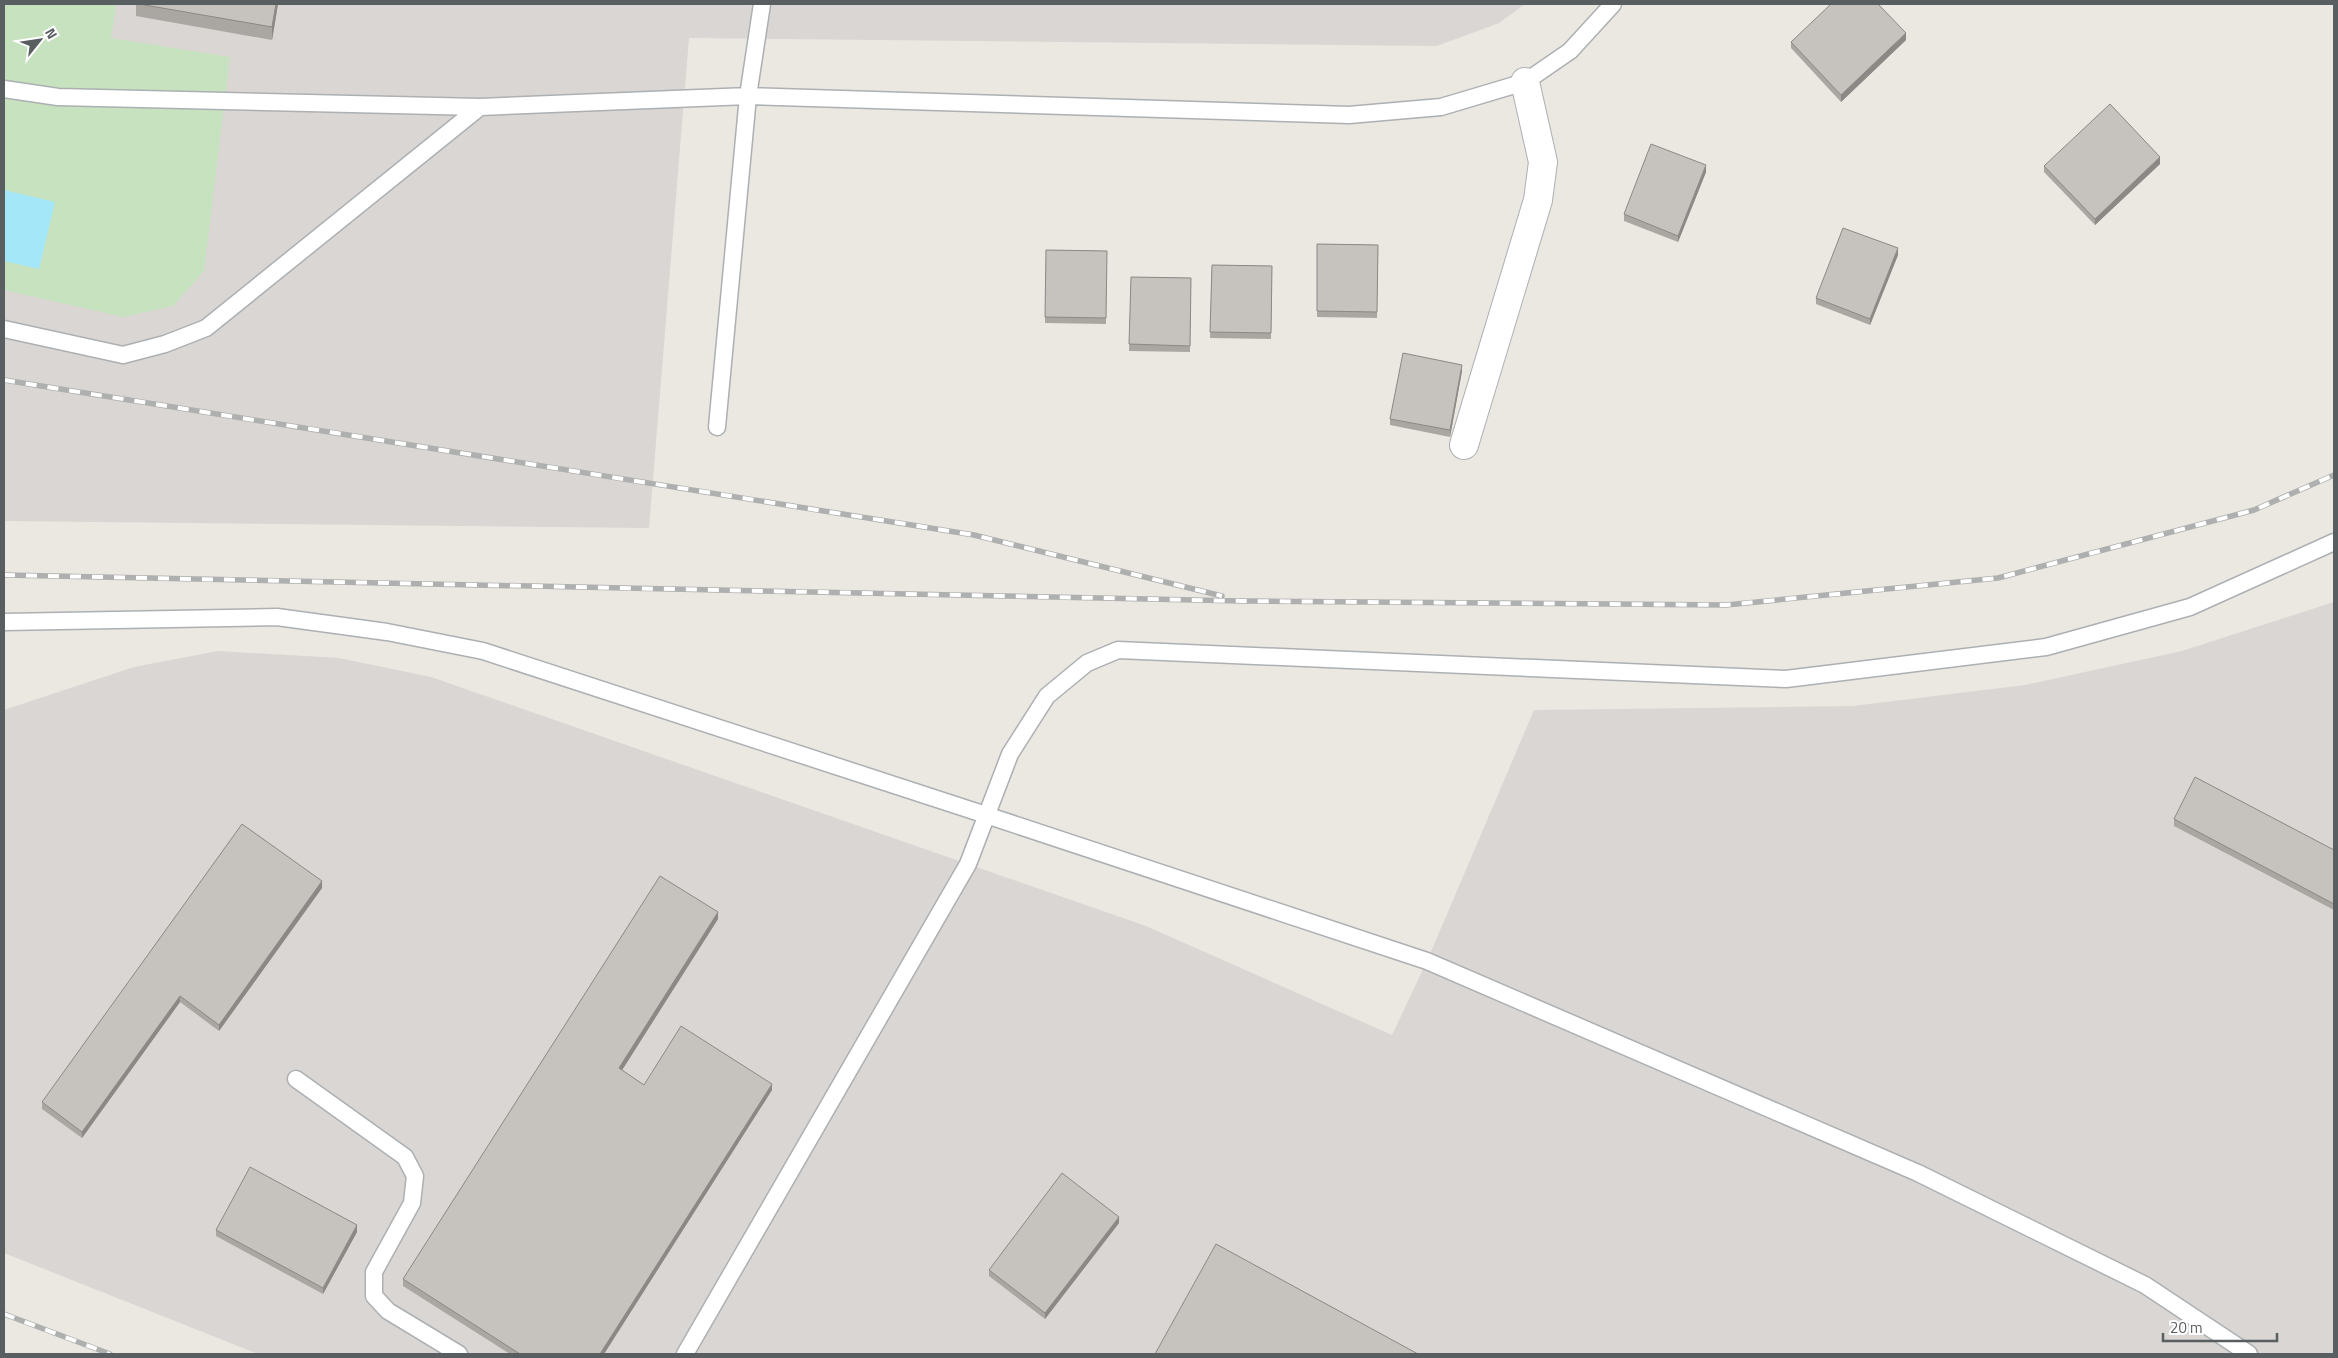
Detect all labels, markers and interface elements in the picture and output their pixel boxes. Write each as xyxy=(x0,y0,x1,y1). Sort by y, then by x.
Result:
north arrow xyxy=(15,15,65,65)
text: N xyxy=(40,24,63,43)
scale bar xyxy=(2163,1310,2277,1342)
text: 20 m xyxy=(2170,1316,2203,1339)

